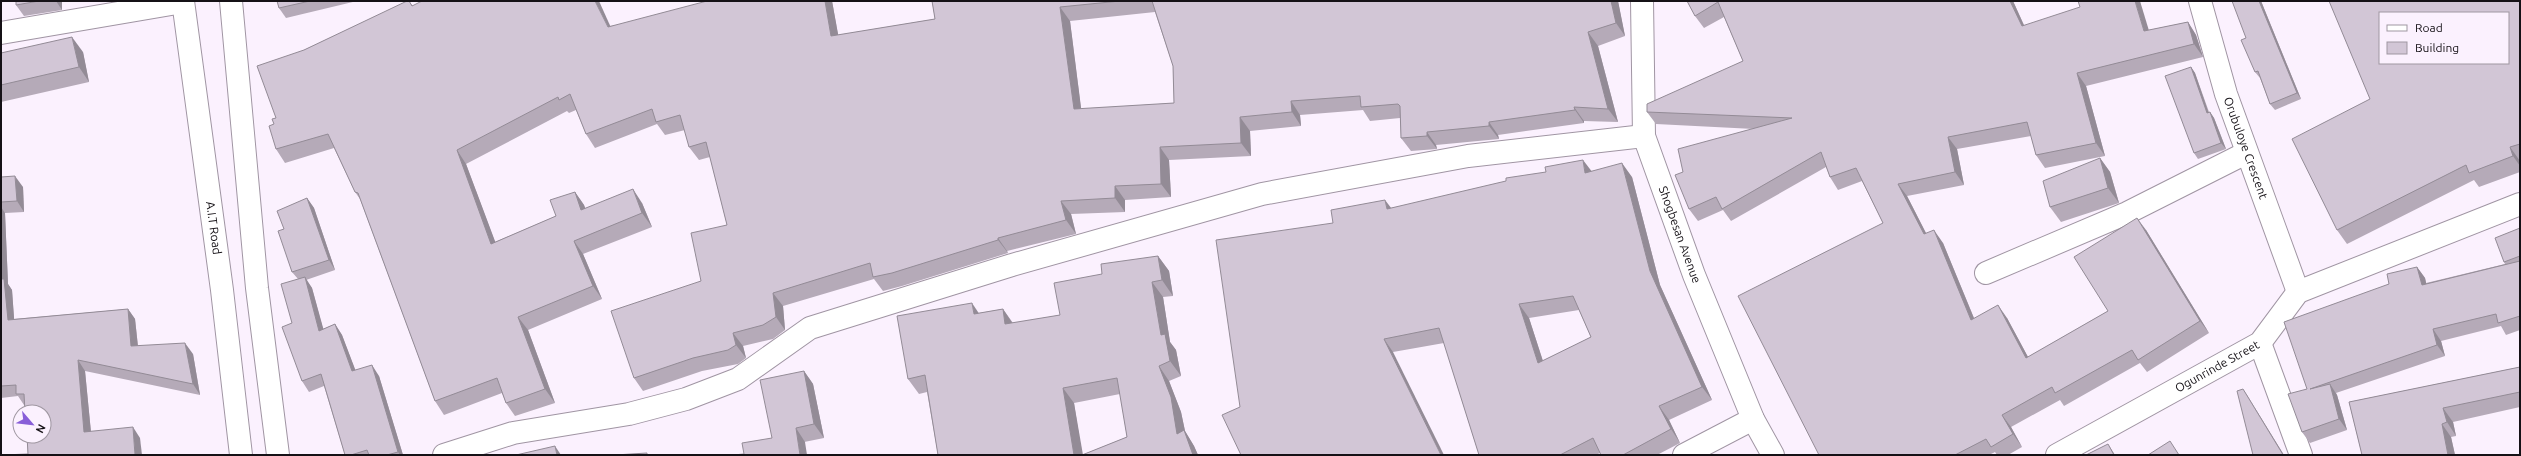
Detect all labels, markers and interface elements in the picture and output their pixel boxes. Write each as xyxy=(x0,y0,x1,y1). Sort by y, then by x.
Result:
legend xyxy=(2379,12,2509,64)
text: Road xyxy=(2415,21,2443,34)
text: Building xyxy=(2415,41,2459,54)
street label: Orubuloye Crescent xyxy=(2222,95,2271,201)
street label: Shogbesan Avenue xyxy=(1657,184,1704,285)
street label: A.I.T Road xyxy=(204,200,224,255)
street label: Ogunrinde Street xyxy=(2173,338,2262,395)
north arrow xyxy=(12,404,52,444)
text: N xyxy=(34,422,48,435)

